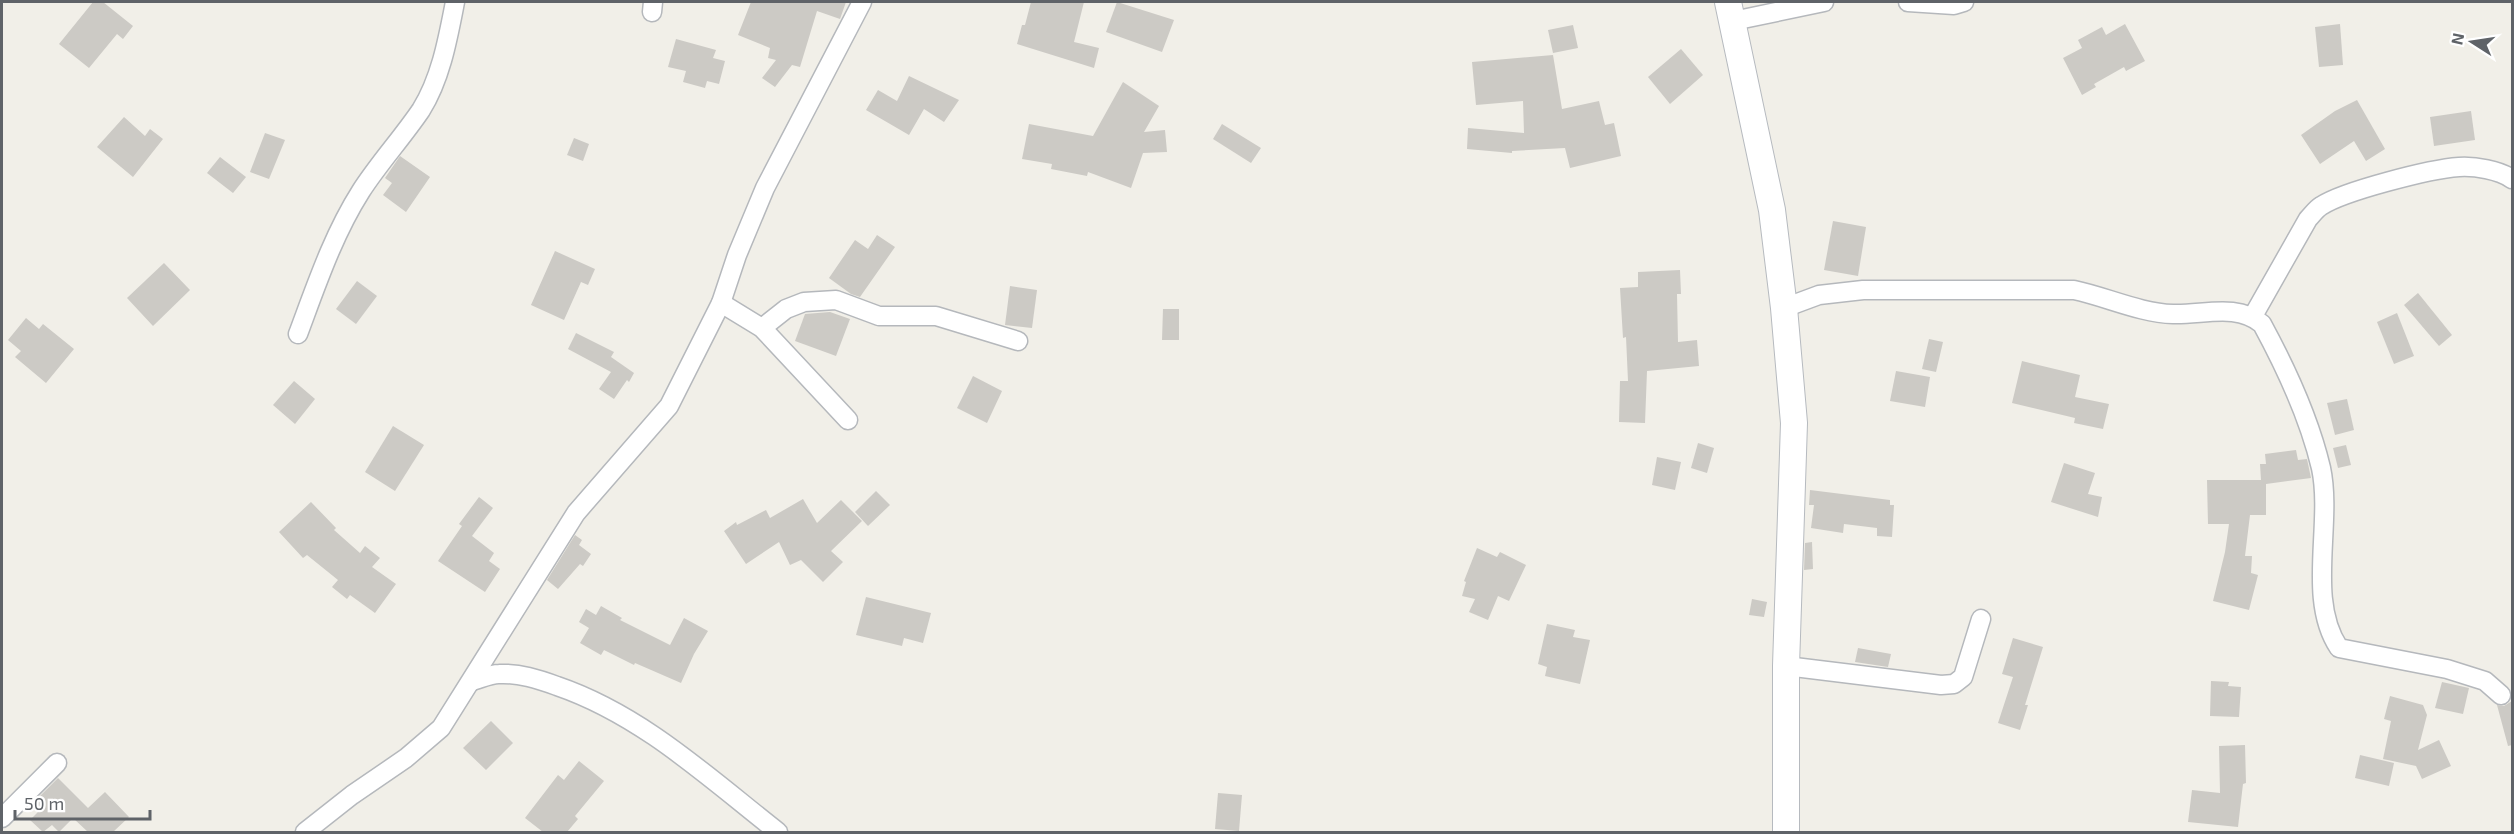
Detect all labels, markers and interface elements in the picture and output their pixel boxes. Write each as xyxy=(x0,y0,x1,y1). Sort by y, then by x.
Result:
north arrow xyxy=(2442,12,2502,72)
text: N xyxy=(2446,31,2467,46)
scale bar xyxy=(15,783,150,821)
text: 50 m xyxy=(24,792,64,814)

